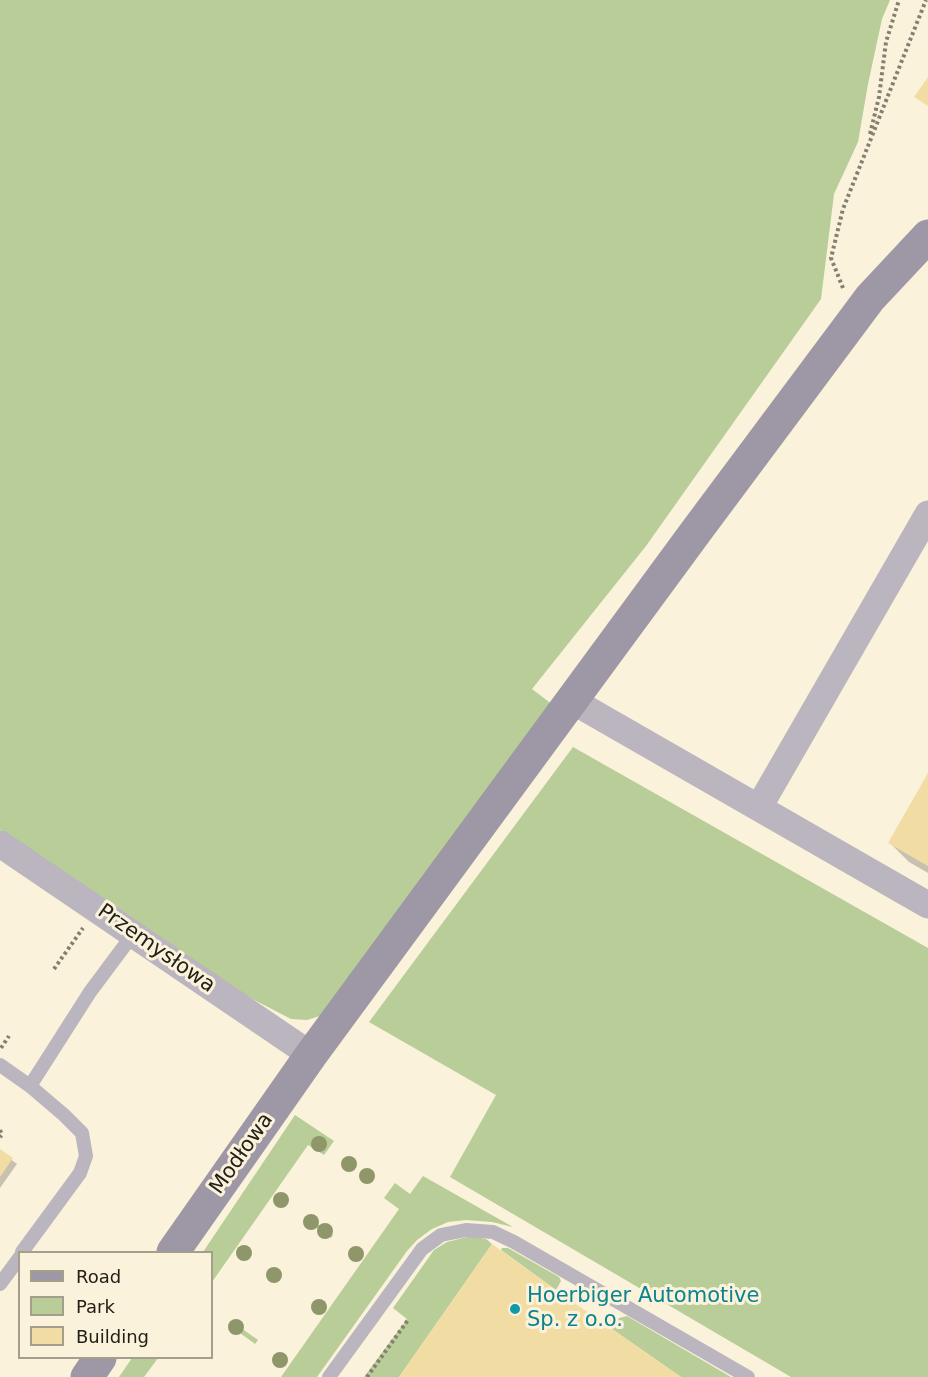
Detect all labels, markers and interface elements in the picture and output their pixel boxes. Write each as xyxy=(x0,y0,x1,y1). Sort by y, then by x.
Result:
street label: Przemysłowa xyxy=(92,899,220,999)
street label: Modłowa xyxy=(205,1109,279,1199)
legend xyxy=(18,1251,213,1359)
text: Road xyxy=(76,1266,121,1287)
place label: Hoerbiger Automotive Sp. z o.o. xyxy=(527,1284,759,1334)
text: Park xyxy=(76,1296,115,1317)
marker: Hoerbiger Automotive Sp. z o.o. xyxy=(508,1302,522,1316)
text: Building xyxy=(76,1326,149,1347)

